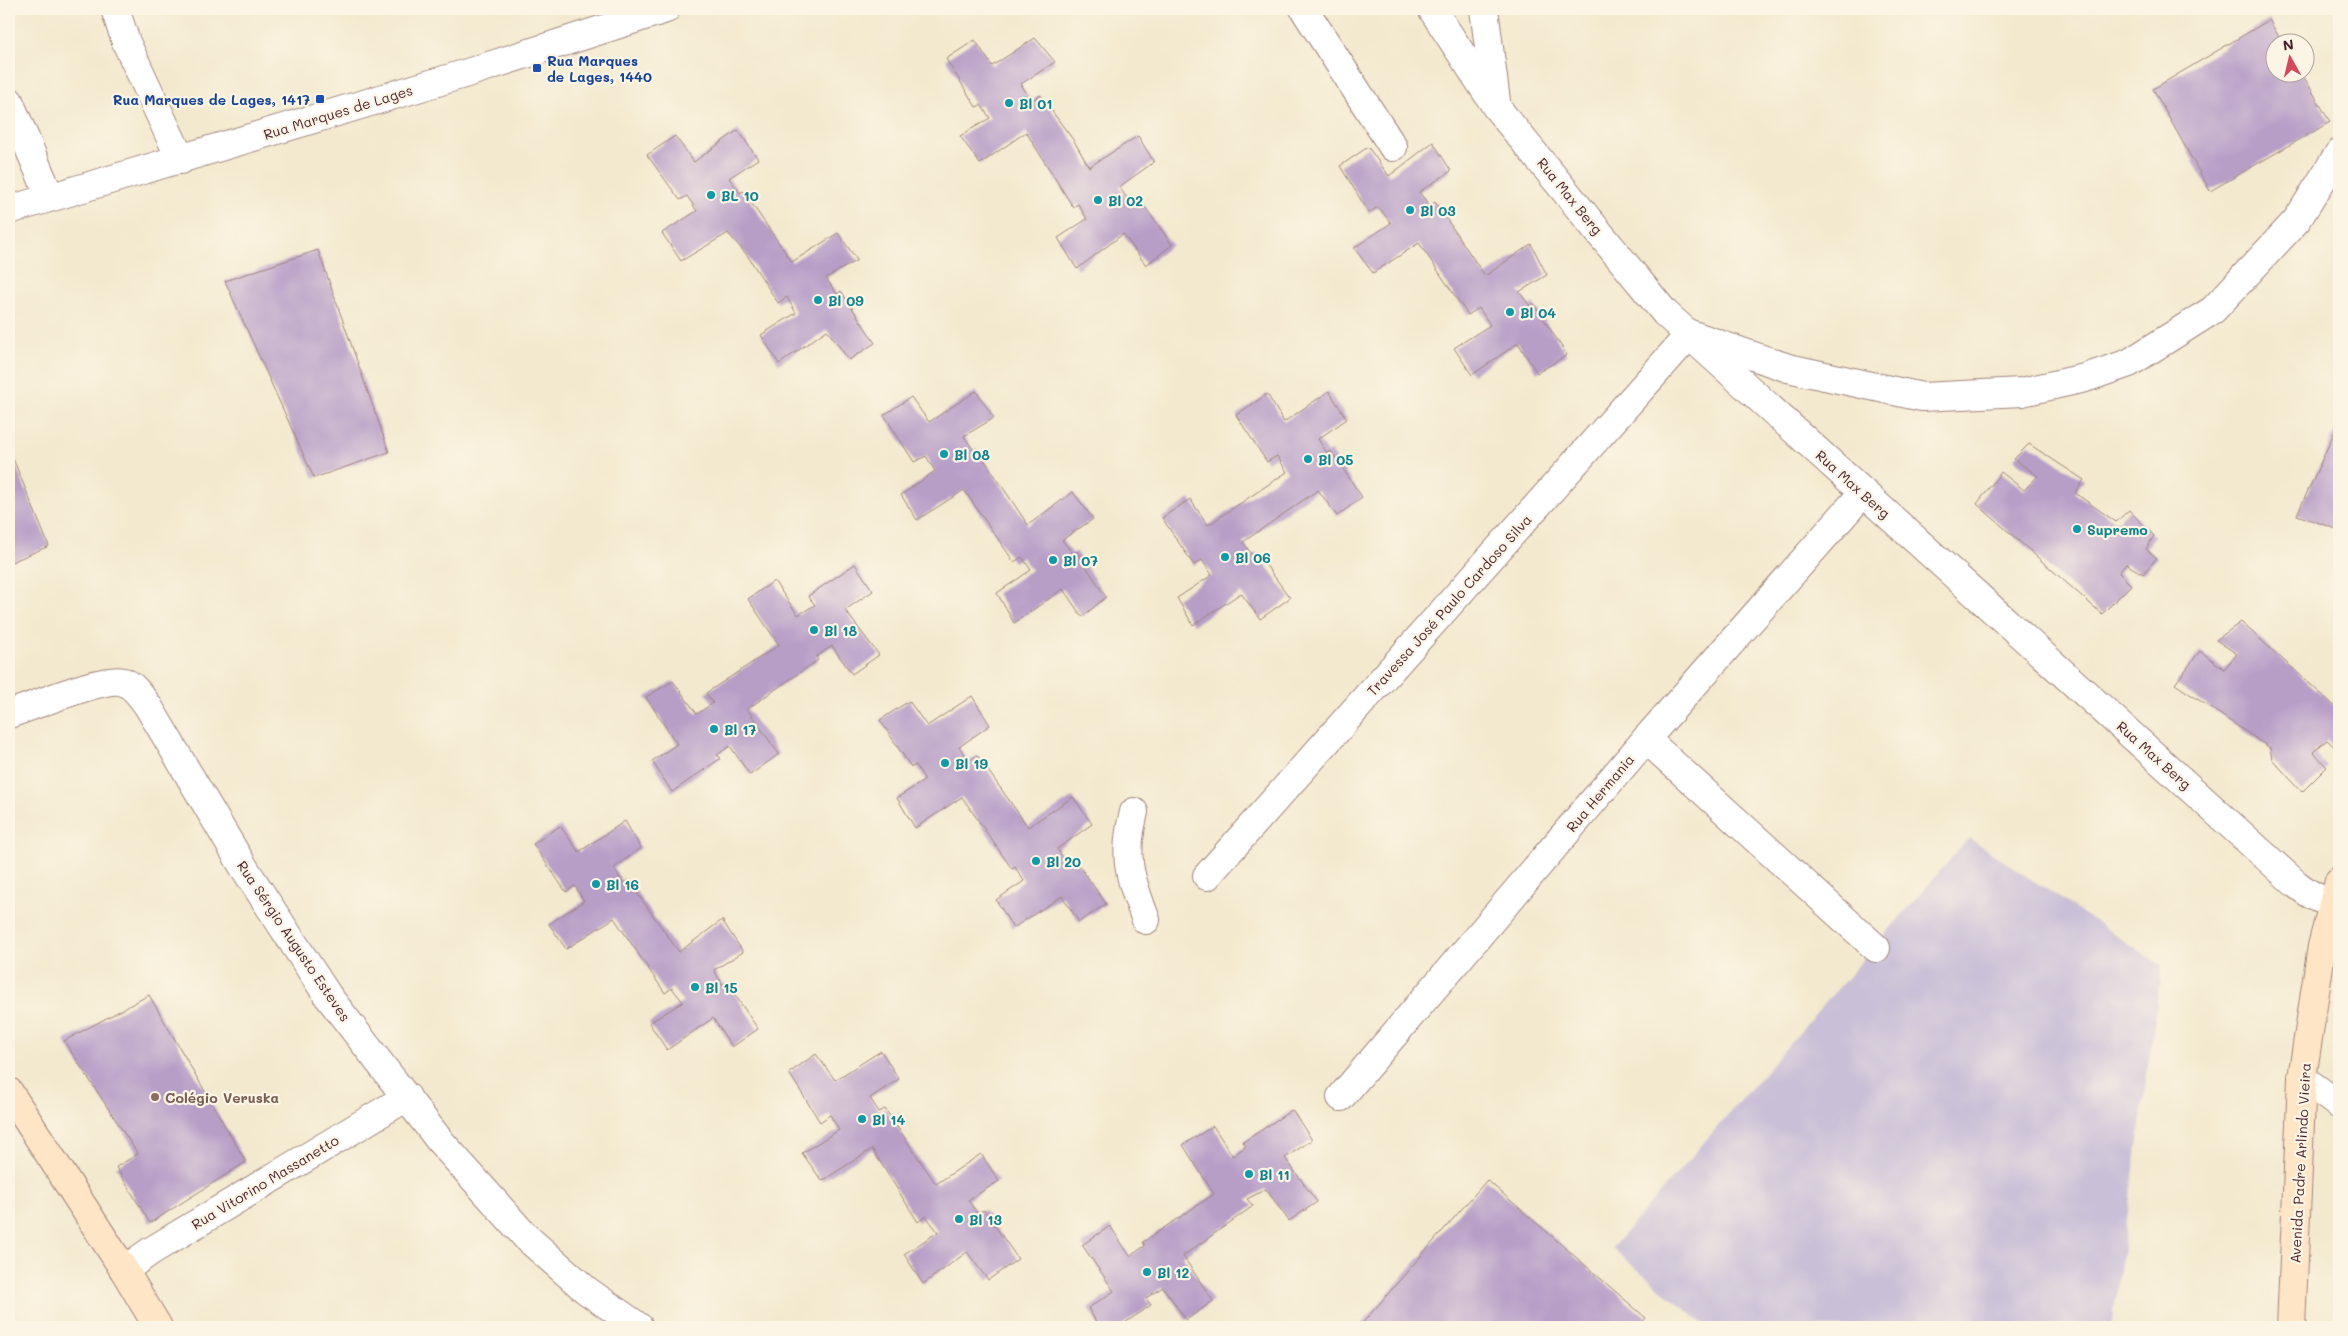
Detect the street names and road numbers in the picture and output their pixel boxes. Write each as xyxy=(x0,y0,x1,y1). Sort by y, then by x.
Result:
street label: Rua Marques de Lages xyxy=(261,80,415,144)
street label: Rua Max Berg xyxy=(1533,154,1607,238)
street label: Rua Max Berg xyxy=(1812,446,1894,522)
street label: Travessa José Paulo Cardoso Silva xyxy=(1362,510,1536,700)
street label: Rua Max Berg xyxy=(2113,717,2195,793)
street label: Rua Hermania xyxy=(1562,750,1638,836)
street label: Rua Sérgio Augusto Esteves xyxy=(233,857,355,1025)
street label: Avenida Padre Arlindo Vieira xyxy=(2285,1062,2315,1264)
street label: Rua Vitorino Massanetto xyxy=(188,1130,342,1234)

